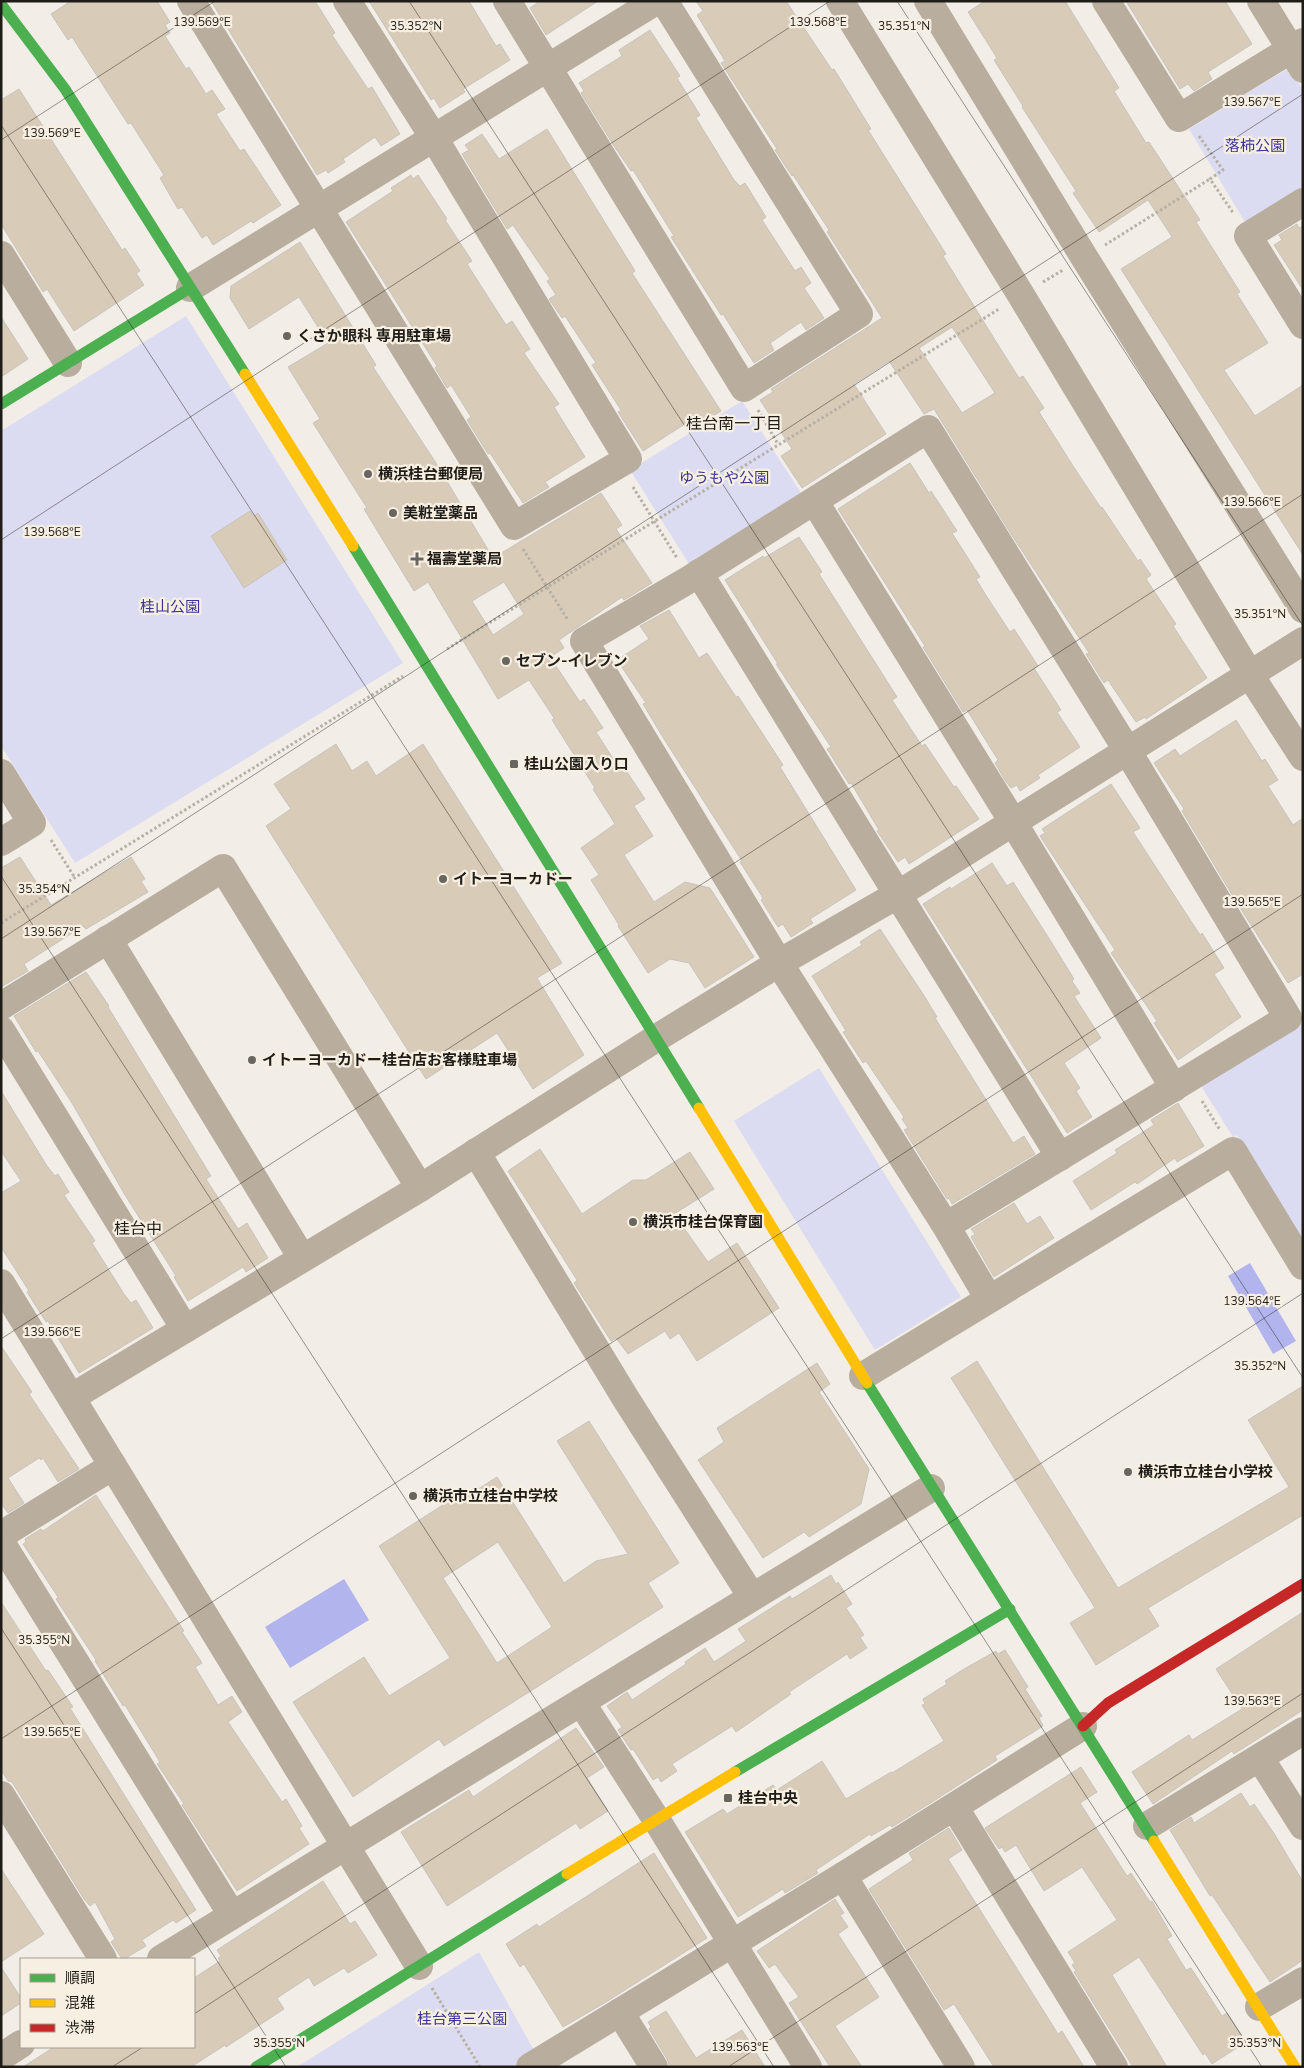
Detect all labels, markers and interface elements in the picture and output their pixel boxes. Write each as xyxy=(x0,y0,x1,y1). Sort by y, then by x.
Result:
text: 139.569°E xyxy=(173,14,231,30)
text: 139.568°E xyxy=(789,14,847,30)
text: 35.352°N xyxy=(390,18,442,34)
text: 35.351°N xyxy=(878,18,930,34)
text: 139.567°E xyxy=(1223,94,1281,110)
text: 139.569°E xyxy=(23,125,81,141)
park label: 落柿公園 xyxy=(1225,136,1285,156)
place label: くさか眼科 専用駐車場 xyxy=(297,326,451,346)
marker: くさか眼科 専用駐車場 xyxy=(281,330,293,342)
district label: 桂台南一丁目 xyxy=(686,413,782,435)
place label: 横浜桂台郵便局 xyxy=(378,464,483,484)
marker: 横浜桂台郵便局 xyxy=(362,468,374,480)
park label: ゆうもや公園 xyxy=(679,468,769,488)
text: 139.566°E xyxy=(1223,494,1281,510)
place label: 美粧堂薬品 xyxy=(403,503,478,523)
marker: 美粧堂薬品 xyxy=(387,507,399,519)
text: 139.568°E xyxy=(23,524,81,540)
place label: 福壽堂薬局 xyxy=(426,549,502,569)
marker: 福壽堂薬局 xyxy=(411,553,423,565)
park label: 桂山公園 xyxy=(140,597,200,617)
text: 35.351°N xyxy=(1234,606,1286,622)
place label: セブン-イレブン xyxy=(516,651,628,671)
marker: セブン-イレブン xyxy=(500,655,512,667)
place label: 桂山公園入り口 xyxy=(524,754,629,774)
marker: 桂山公園入り口 xyxy=(508,758,520,770)
place label: イトーヨーカドー xyxy=(453,869,573,889)
marker: イトーヨーカドー xyxy=(437,873,449,885)
text: 35.354°N xyxy=(18,881,70,897)
text: 139.565°E xyxy=(1223,894,1281,910)
text: 139.567°E xyxy=(23,924,81,940)
place label: イトーヨーカドー桂台店お客様駐車場 xyxy=(262,1050,517,1070)
marker: イトーヨーカドー桂台店お客様駐車場 xyxy=(246,1054,258,1066)
place label: 横浜市桂台保育園 xyxy=(643,1212,763,1232)
marker: 横浜市桂台保育園 xyxy=(627,1216,639,1228)
district label: 桂台中 xyxy=(114,1218,162,1240)
text: 139.564°E xyxy=(1223,1293,1281,1309)
text: 139.566°E xyxy=(23,1324,81,1340)
text: 35.352°N xyxy=(1234,1358,1286,1374)
place label: 横浜市立桂台小学校 xyxy=(1138,1462,1273,1482)
marker: 横浜市立桂台小学校 xyxy=(1122,1466,1134,1478)
place label: 横浜市立桂台中学校 xyxy=(423,1486,558,1506)
marker: 横浜市立桂台中学校 xyxy=(407,1490,419,1502)
text: 35.355°N xyxy=(18,1632,70,1648)
text: 139.563°E xyxy=(1223,1693,1281,1709)
text: 139.565°E xyxy=(23,1724,81,1740)
place label: 桂台中央 xyxy=(738,1788,798,1808)
marker: 桂台中央 xyxy=(722,1792,734,1804)
legend xyxy=(20,1958,195,2048)
text: 順調 xyxy=(65,1968,95,1988)
text: 混雑 xyxy=(65,1993,95,2013)
park label: 桂台第三公園 xyxy=(417,2009,507,2029)
text: 渋滞 xyxy=(65,2018,95,2038)
text: 35.355°N xyxy=(253,2035,305,2051)
text: 35.353°N xyxy=(1229,2035,1281,2051)
text: 139.563°E xyxy=(711,2039,769,2055)

